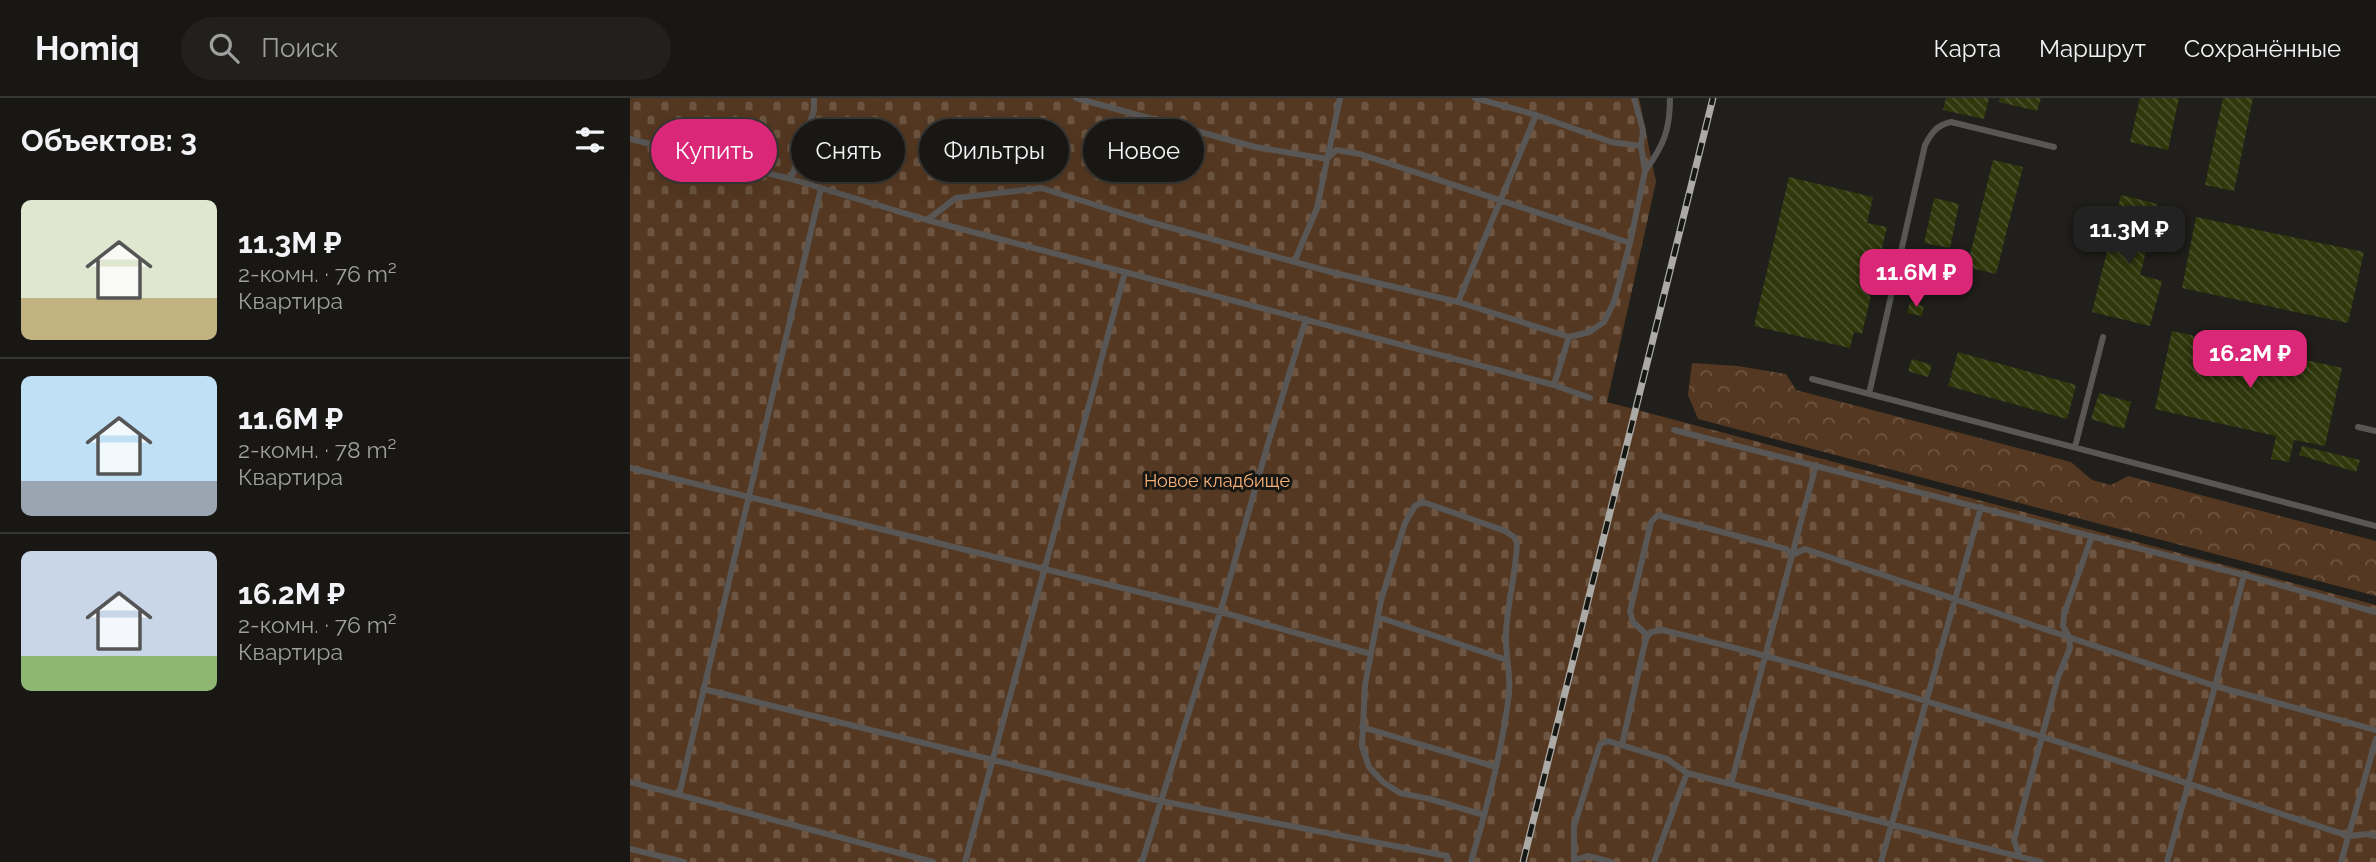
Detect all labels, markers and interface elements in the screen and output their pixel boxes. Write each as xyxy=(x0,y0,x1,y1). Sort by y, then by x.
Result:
search box xyxy=(181,17,671,80)
text: Homiq xyxy=(35,29,139,68)
icon: search xyxy=(205,29,243,67)
text: Поиск xyxy=(261,33,339,63)
text: Карта xyxy=(1933,34,2001,63)
text: Маршрут xyxy=(2039,34,2146,63)
text: Сохранённые xyxy=(2184,34,2341,63)
chip: Купить xyxy=(651,119,777,182)
chip: Снять xyxy=(791,119,905,182)
chip: Фильтры xyxy=(919,119,1069,182)
chip: Новое xyxy=(1083,119,1204,182)
icon: filters xyxy=(571,121,609,159)
text: Объектов: 3 xyxy=(21,123,197,158)
pin: 11.3M ₽ xyxy=(2064,206,2194,266)
text: 11.3M ₽ xyxy=(2089,215,2169,242)
text: 11.3M ₽ xyxy=(238,225,342,260)
icon: home xyxy=(77,228,161,312)
pin: 11.6M ₽ xyxy=(1851,250,1981,309)
text: 11.6M ₽ xyxy=(1876,258,1956,285)
text: 2-комн. · 76 m² xyxy=(238,260,397,287)
text: Квартира xyxy=(238,287,343,314)
pin: 16.2M ₽ xyxy=(2185,330,2315,390)
text: 16.2M ₽ xyxy=(2209,339,2291,366)
text: 11.6M ₽ xyxy=(238,401,343,436)
icon: home xyxy=(77,404,161,488)
text: 2-комн. · 78 m² xyxy=(238,436,397,463)
text: Квартира xyxy=(238,463,343,490)
park label: Новое кладбище xyxy=(1144,470,1291,491)
text: 16.2M ₽ xyxy=(238,576,345,611)
icon: home xyxy=(77,579,161,663)
text: 2-комн. · 76 m² xyxy=(238,611,397,638)
text: Квартира xyxy=(238,638,343,665)

